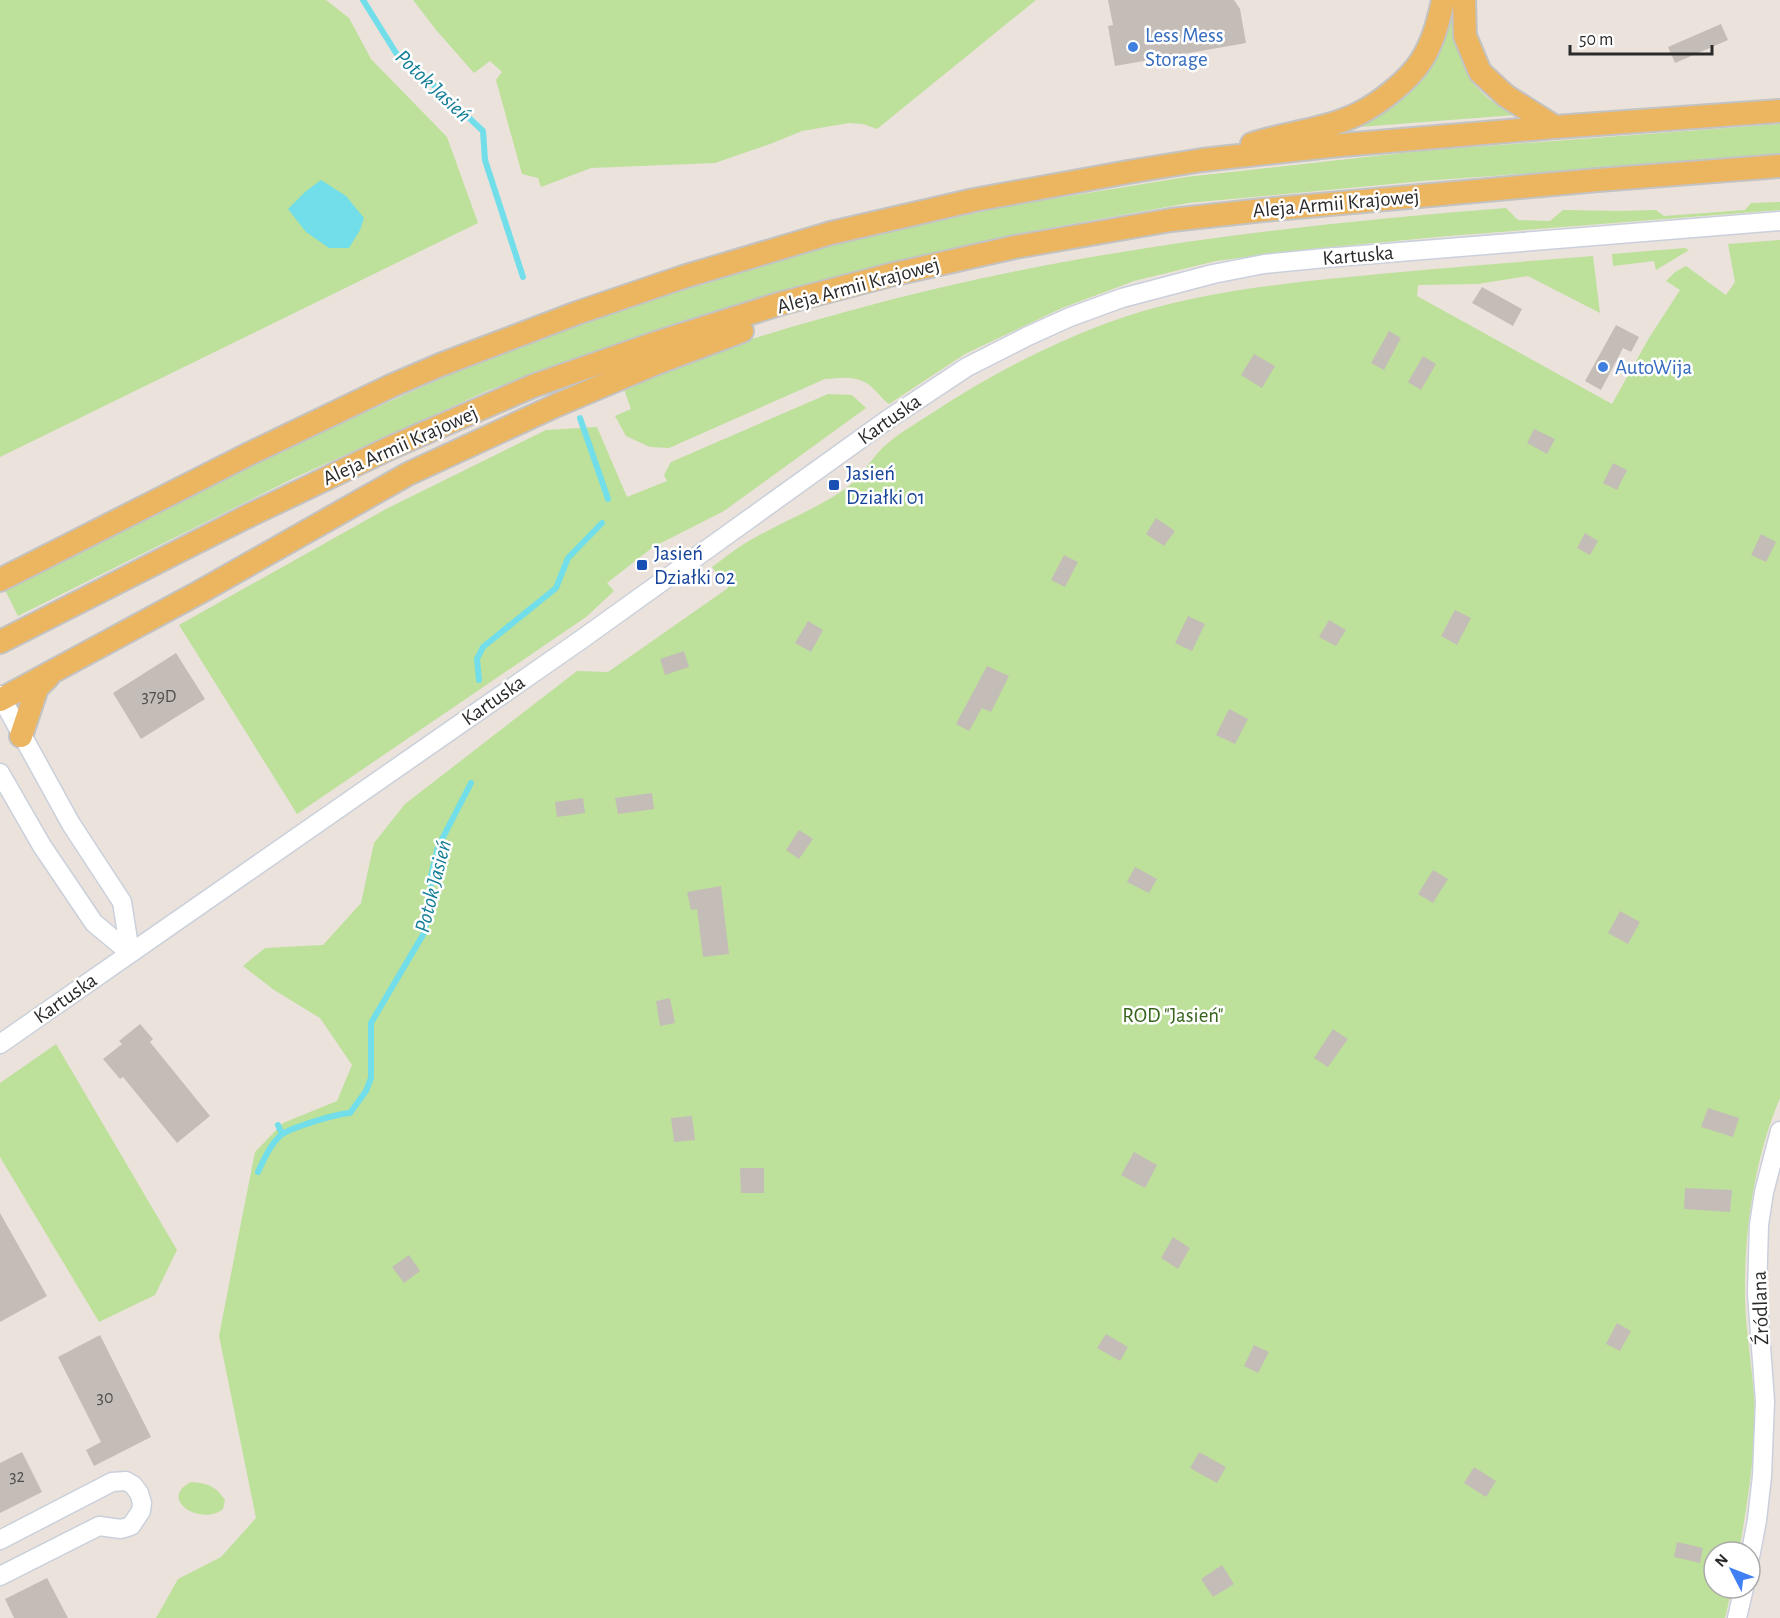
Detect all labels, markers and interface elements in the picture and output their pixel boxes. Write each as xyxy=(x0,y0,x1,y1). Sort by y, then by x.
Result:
scale bar xyxy=(1570,18,1712,56)
place label: Less Mess Storage xyxy=(1145,25,1224,70)
text: 50 m xyxy=(1579,31,1613,49)
marker: Less Mess Storage xyxy=(1126,40,1140,54)
water label: Potok Jasień xyxy=(391,45,475,126)
street label: Aleja Armii Krajowej xyxy=(1252,186,1420,221)
street label: Kartuska xyxy=(1321,242,1395,269)
street label: Aleja Armii Krajowej xyxy=(775,254,942,317)
place label: AutoWija xyxy=(1615,357,1692,378)
marker: AutoWija xyxy=(1596,360,1610,374)
street label: Kartuska xyxy=(854,390,925,449)
street label: Aleja Armii Krajowej xyxy=(320,402,481,489)
place label: Jasień Działki 01 xyxy=(846,463,925,508)
marker: Jasień Działki 01 xyxy=(827,478,841,492)
place label: Jasień Działki 02 xyxy=(654,543,735,588)
marker: Jasień Działki 02 xyxy=(635,558,649,572)
street label: Kartuska xyxy=(458,671,529,730)
house number: 379D xyxy=(141,688,177,706)
water label: Potok Jasień xyxy=(411,838,455,935)
street label: Kartuska xyxy=(30,969,101,1028)
park label: ROD "Jasień" xyxy=(1122,1005,1224,1026)
street label: Źródlana xyxy=(1747,1270,1772,1346)
house number: 30 xyxy=(97,1389,113,1407)
house number: 32 xyxy=(9,1468,25,1486)
north arrow xyxy=(1702,1540,1762,1600)
text: N xyxy=(1712,1551,1731,1570)

